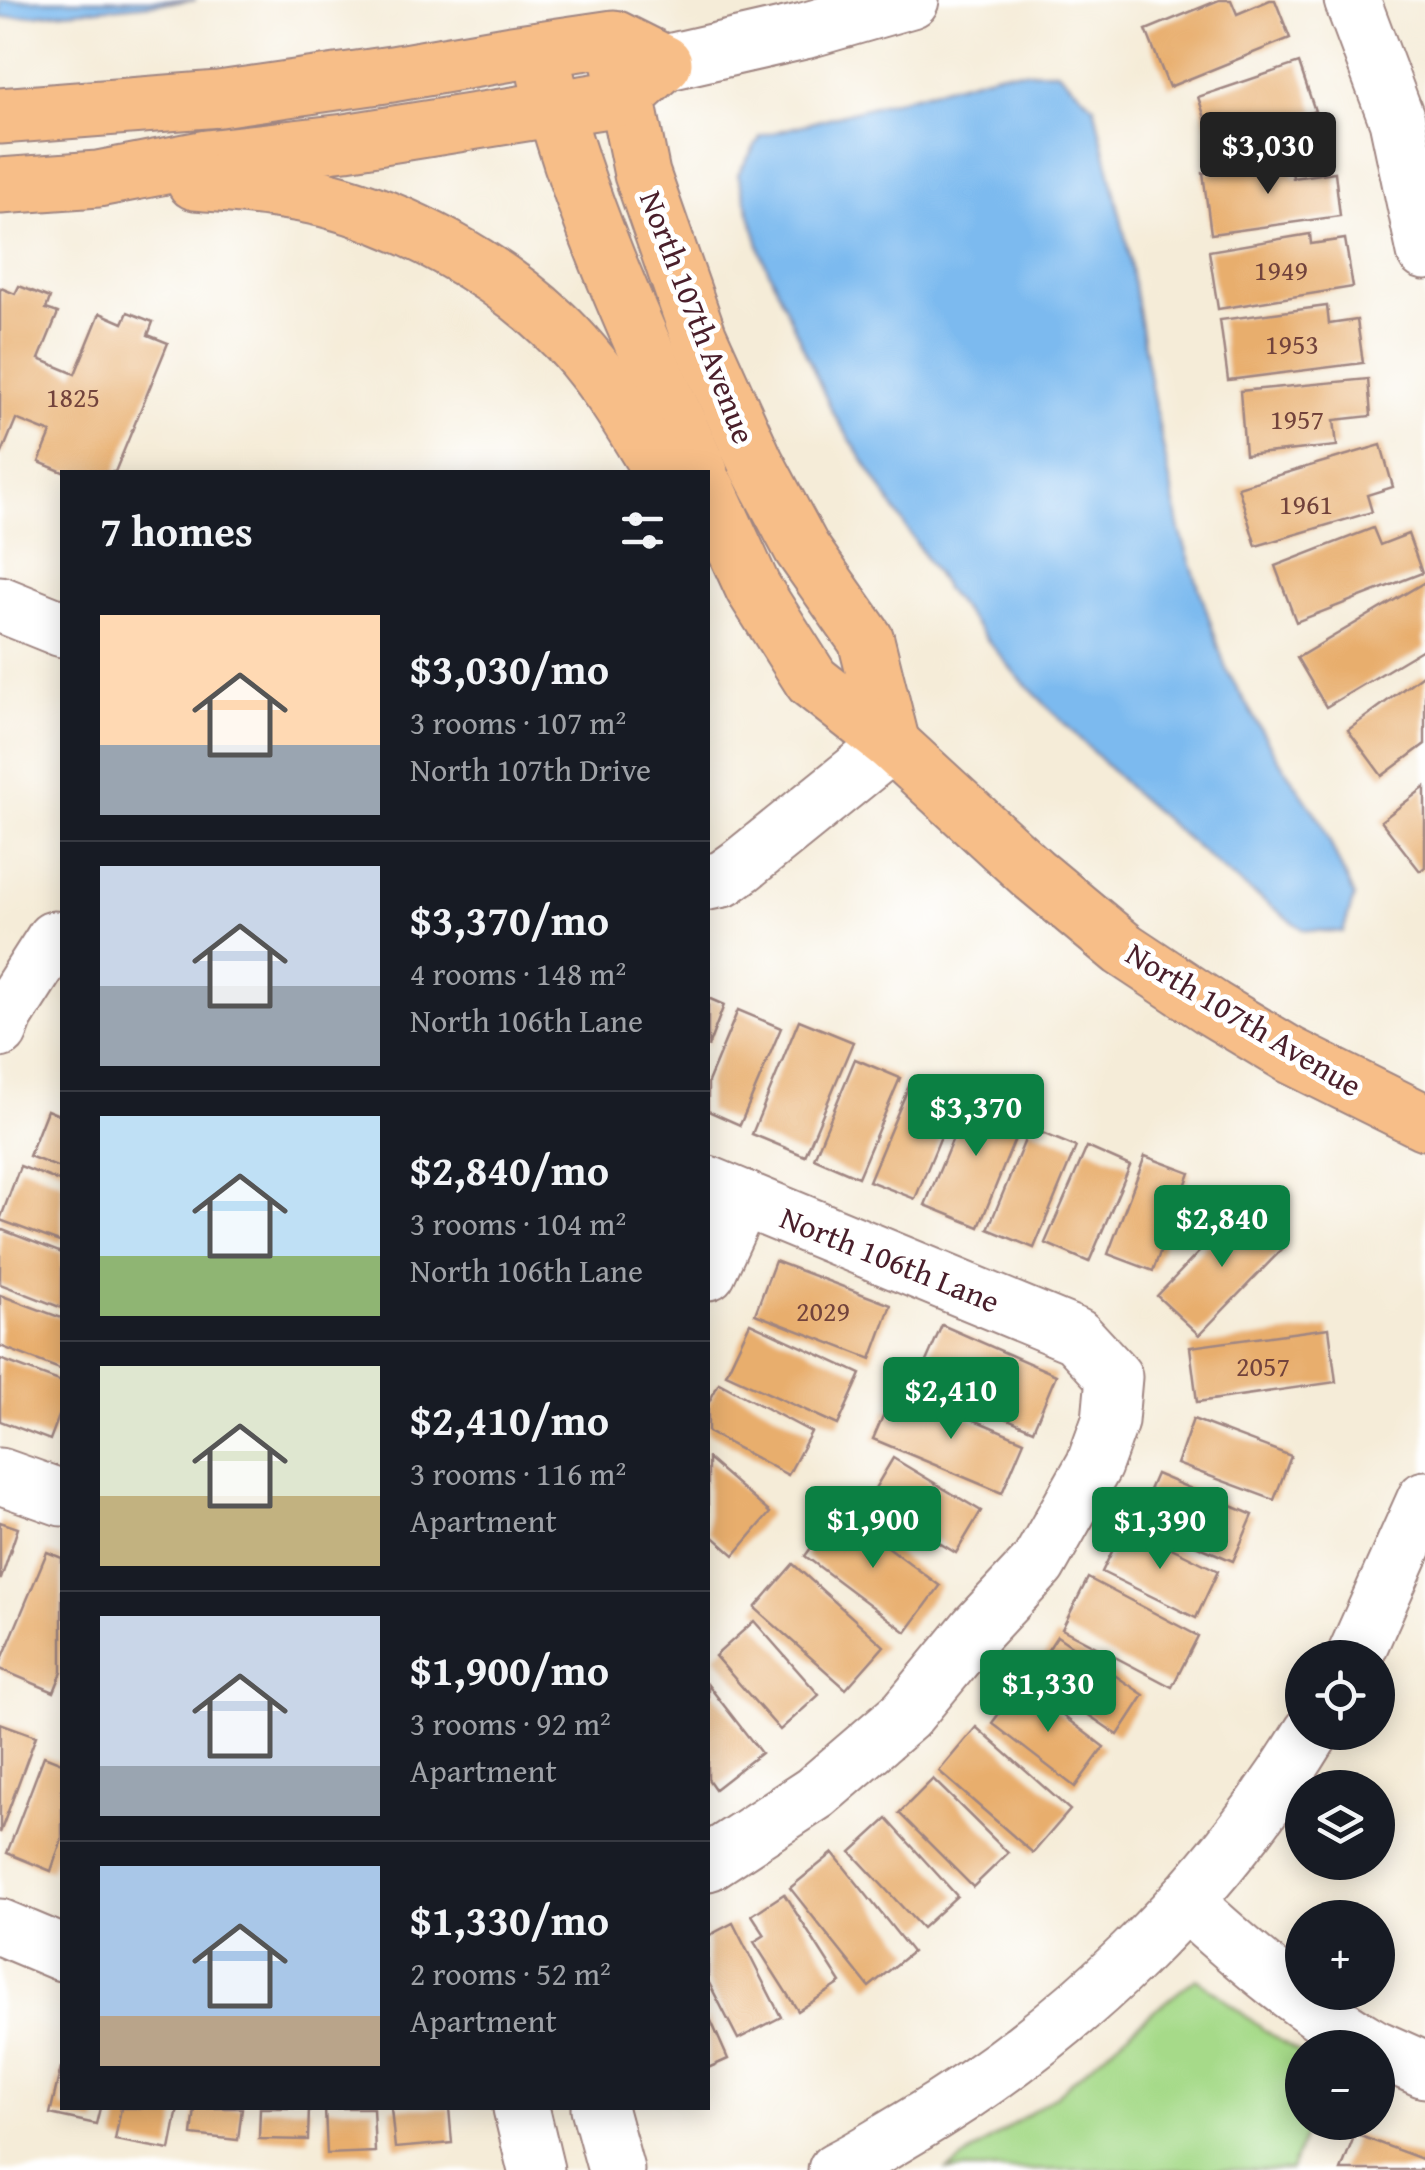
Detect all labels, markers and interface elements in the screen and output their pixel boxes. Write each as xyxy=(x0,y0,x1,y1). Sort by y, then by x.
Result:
pin: $3,030 xyxy=(1187,112,1349,197)
text: $3,030 xyxy=(1222,121,1314,168)
street label: North 107th Avenue xyxy=(628,184,768,450)
house number: 1949 xyxy=(1254,249,1308,290)
house number: 1953 xyxy=(1265,323,1319,364)
house number: 1825 xyxy=(46,376,100,417)
house number: 1957 xyxy=(1270,398,1324,439)
house number: 1961 xyxy=(1279,483,1333,524)
text: 7 homes xyxy=(100,500,253,561)
icon: filters xyxy=(615,503,670,558)
text: $3,030/mo xyxy=(410,638,609,699)
icon: home xyxy=(180,655,300,775)
text: 3 rooms · 107 m² xyxy=(410,699,626,746)
text: North 107th Drive xyxy=(410,746,651,793)
text: $3,370/mo xyxy=(410,889,609,950)
icon: home xyxy=(180,906,300,1026)
street label: North 107th Avenue xyxy=(1117,930,1371,1108)
text: 4 rooms · 148 m² xyxy=(410,950,626,997)
text: North 106th Lane xyxy=(410,997,643,1044)
pin: $3,370 xyxy=(895,1074,1057,1159)
text: $3,370 xyxy=(930,1083,1022,1130)
text: $2,840/mo xyxy=(410,1139,609,1200)
icon: home xyxy=(180,1156,300,1276)
pin: $2,840 xyxy=(1141,1185,1303,1270)
street label: North 106th Lane xyxy=(773,1194,1007,1324)
text: $2,840 xyxy=(1176,1194,1268,1241)
text: 3 rooms · 104 m² xyxy=(410,1200,626,1247)
text: North 106th Lane xyxy=(410,1247,643,1294)
house number: 2029 xyxy=(796,1290,850,1331)
house number: 2057 xyxy=(1236,1345,1290,1386)
pin: $2,410 xyxy=(870,1357,1032,1442)
text: $2,410 xyxy=(905,1366,997,1413)
text: $2,410/mo xyxy=(410,1389,609,1450)
icon: home xyxy=(180,1406,300,1526)
text: 3 rooms · 116 m² xyxy=(410,1450,626,1497)
pin: $1,900 xyxy=(792,1486,954,1571)
pin: $1,390 xyxy=(1079,1487,1241,1572)
text: $1,900 xyxy=(827,1495,919,1542)
text: $1,390 xyxy=(1114,1496,1206,1543)
text: Apartment xyxy=(410,1497,557,1544)
text: $1,900/mo xyxy=(410,1639,609,1700)
map controls xyxy=(1285,1640,1395,2140)
button: locate xyxy=(1285,1640,1395,1750)
pin: $1,330 xyxy=(967,1650,1129,1735)
icon: home xyxy=(180,1656,300,1776)
text: $1,330 xyxy=(1002,1659,1094,1706)
text: 3 rooms · 92 m² xyxy=(410,1700,611,1747)
text: Apartment xyxy=(410,1747,557,1794)
button: layers xyxy=(1285,1770,1395,1880)
text: $1,330/mo xyxy=(410,1889,609,1950)
button: + xyxy=(1285,1900,1395,2010)
icon: home xyxy=(180,1906,300,2026)
text: 2 rooms · 52 m² xyxy=(410,1950,611,1997)
text: Apartment xyxy=(410,1997,557,2044)
button: − xyxy=(1285,2030,1395,2140)

